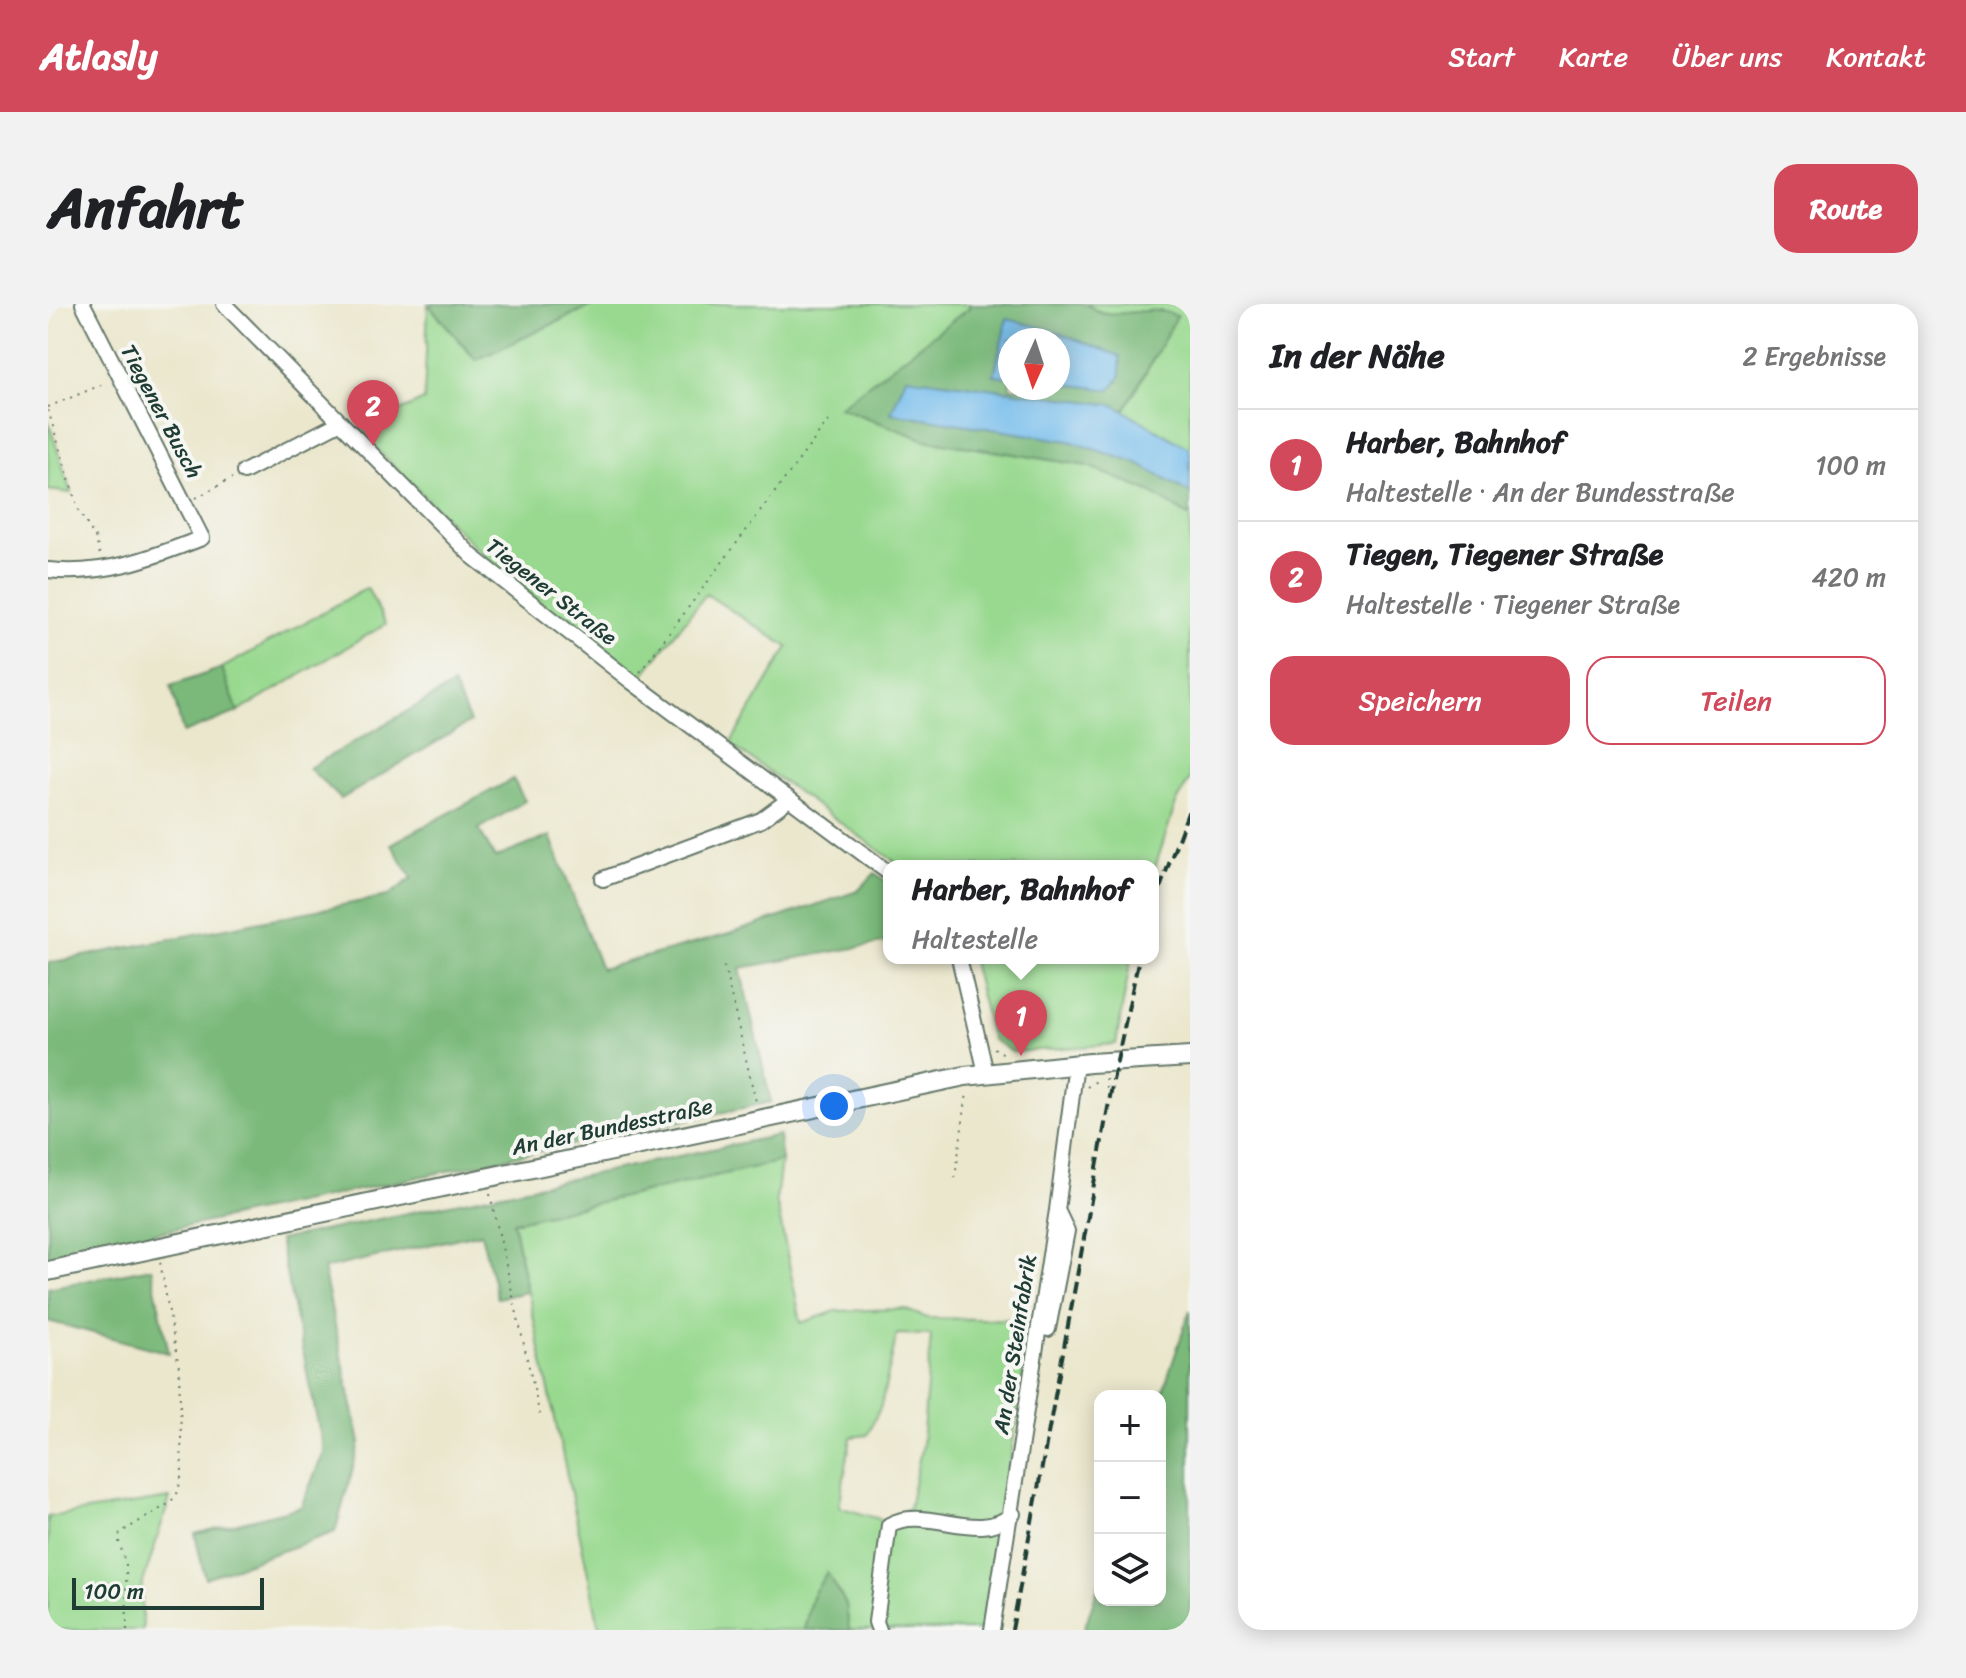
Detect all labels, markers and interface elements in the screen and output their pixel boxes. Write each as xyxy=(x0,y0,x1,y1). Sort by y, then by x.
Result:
text: Atlasly xyxy=(40,23,158,90)
text: Start xyxy=(1448,32,1515,81)
text: Karte xyxy=(1559,32,1628,81)
text: Über uns xyxy=(1672,32,1782,81)
text: Kontakt xyxy=(1826,32,1926,81)
text: Anfahrt xyxy=(48,159,244,258)
button: Route xyxy=(1774,164,1918,253)
text: In der Nähe xyxy=(1270,326,1445,386)
north arrow xyxy=(998,328,1070,400)
text: 2 Ergebnisse xyxy=(1742,333,1886,379)
street label: Tiegener Busch xyxy=(110,337,213,486)
pin: 2 xyxy=(347,380,399,446)
text: Harber, Bahnhof xyxy=(1346,415,1564,469)
text: 1 xyxy=(1290,442,1302,488)
text: 100 m xyxy=(1815,442,1886,488)
text: Haltestelle · An der Bundesstraße xyxy=(1346,469,1735,515)
street label: Tiegener Straße xyxy=(477,527,626,656)
text: Tiegen, Tiegener Straße xyxy=(1346,527,1663,581)
text: 2 xyxy=(1288,554,1304,600)
text: 420 m xyxy=(1812,554,1886,600)
text: Haltestelle · Tiegener Straße xyxy=(1346,581,1680,627)
button: Speichern xyxy=(1270,656,1570,745)
button: Teilen xyxy=(1586,656,1886,745)
popup xyxy=(883,860,1159,964)
text: Harber, Bahnhof xyxy=(912,862,1130,916)
text: Haltestelle xyxy=(912,916,1038,962)
pin: 1 xyxy=(995,990,1047,1056)
street label: An der Bundesstraße xyxy=(507,1086,716,1167)
your location xyxy=(814,1086,854,1126)
street label: An der Steinfabrik xyxy=(981,1251,1048,1438)
map controls xyxy=(1094,1390,1166,1606)
button: + xyxy=(1094,1390,1166,1462)
button: − xyxy=(1094,1462,1166,1534)
button: layers xyxy=(1094,1534,1166,1606)
text: 100 m xyxy=(84,1572,144,1611)
scale bar xyxy=(72,1574,264,1610)

